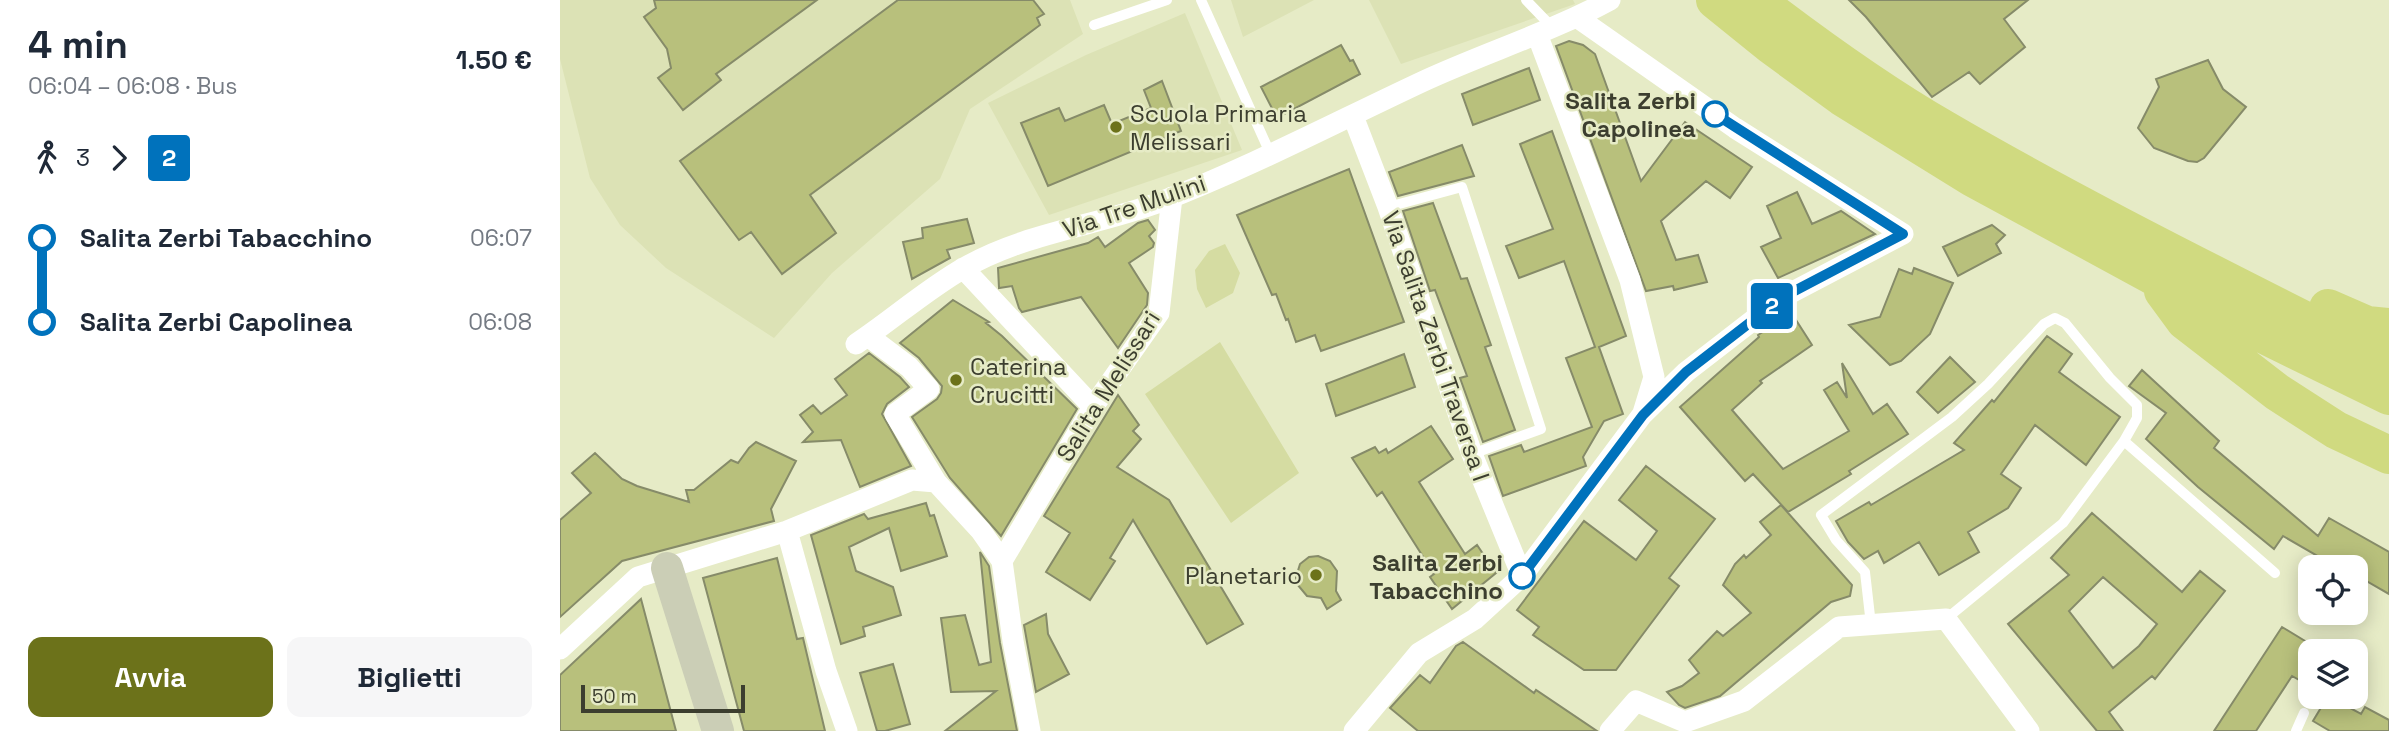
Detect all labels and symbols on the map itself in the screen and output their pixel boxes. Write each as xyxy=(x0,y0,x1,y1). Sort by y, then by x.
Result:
place label: Salita Zerbi Capolinea xyxy=(1565,85,1696,144)
place label: Scuola Primaria Melissari xyxy=(1130,98,1307,157)
marker: Salita Zerbi Capolinea xyxy=(1702,101,1728,127)
marker: Scuola Primaria Melissari xyxy=(1108,119,1124,135)
street label: Via Tre Mulini xyxy=(1058,167,1210,245)
street label: Via Salita Zerbi Traversa I xyxy=(1375,207,1497,485)
line badge: 2 xyxy=(1749,283,1795,329)
street label: Salita Melissari xyxy=(1049,305,1167,467)
place label: Caterina Crucitti xyxy=(970,351,1067,410)
marker: Caterina Crucitti xyxy=(948,372,964,388)
place label: Salita Zerbi Tabacchino xyxy=(1369,547,1503,606)
place label: Planetario xyxy=(1185,560,1302,591)
marker: Salita Zerbi Tabacchino xyxy=(1509,563,1535,589)
marker: Planetario xyxy=(1308,567,1324,583)
scale bar xyxy=(581,682,746,714)

